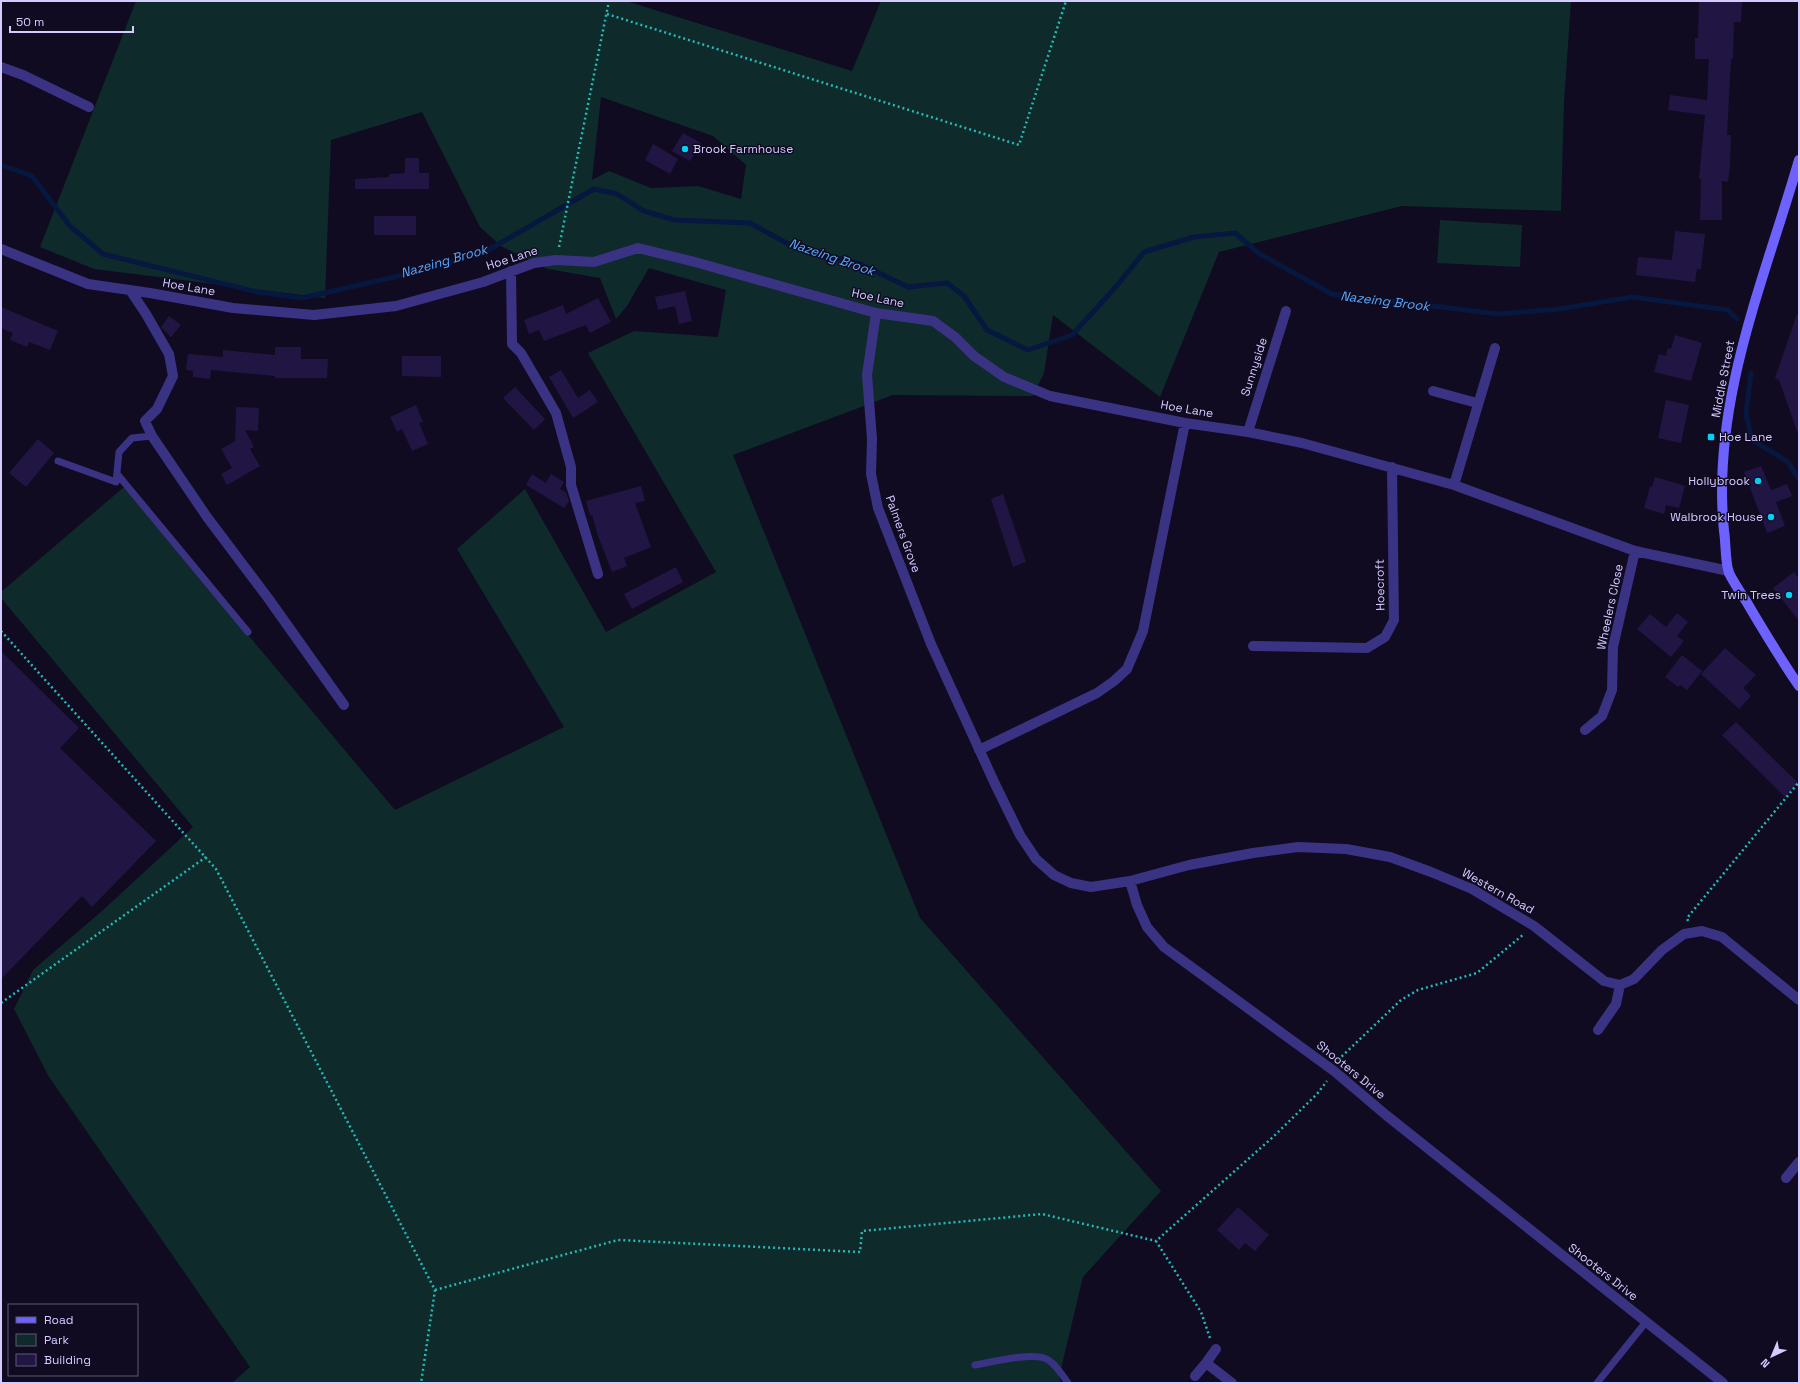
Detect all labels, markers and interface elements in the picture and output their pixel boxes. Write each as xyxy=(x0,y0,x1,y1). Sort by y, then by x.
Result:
scale bar xyxy=(10,8,133,34)
text: 50 m xyxy=(16,14,44,30)
place label: Brook Farmhouse xyxy=(693,141,793,157)
marker: Brook Farmhouse xyxy=(680,144,690,154)
water label: Nazeing Brook xyxy=(787,234,879,280)
water label: Nazeing Brook xyxy=(399,240,491,282)
street label: Hoe Lane xyxy=(484,242,540,274)
street label: Hoe Lane xyxy=(161,274,217,300)
street label: Hoe Lane xyxy=(850,285,906,311)
water label: Nazeing Brook xyxy=(1340,287,1432,315)
street label: Sunnyside xyxy=(1237,336,1271,398)
street label: Middle Street xyxy=(1708,339,1738,419)
street label: Hoe Lane xyxy=(1159,396,1215,422)
place label: Hoe Lane xyxy=(1719,429,1772,445)
marker: Hoe Lane xyxy=(1706,432,1716,442)
place label: Hollybrook xyxy=(1688,473,1751,489)
marker: Hollybrook xyxy=(1753,476,1763,486)
street label: Palmers Grove xyxy=(882,493,924,575)
place label: Walbrook House xyxy=(1670,509,1763,525)
marker: Walbrook House xyxy=(1766,512,1776,522)
street label: Hoecroft xyxy=(1372,559,1388,611)
street label: Wheelers Close xyxy=(1593,563,1627,651)
place label: Twin Trees xyxy=(1721,587,1781,603)
marker: Twin Trees xyxy=(1784,590,1794,600)
street label: Western Road xyxy=(1459,865,1537,917)
street label: Shooters Drive xyxy=(1313,1037,1389,1103)
street label: Shooters Drive xyxy=(1565,1240,1641,1304)
legend xyxy=(8,1304,138,1376)
text: Road xyxy=(44,1312,73,1328)
text: Park xyxy=(44,1332,69,1348)
north arrow xyxy=(1752,1336,1792,1376)
text: Building xyxy=(44,1352,91,1368)
text: N xyxy=(1758,1356,1773,1371)

